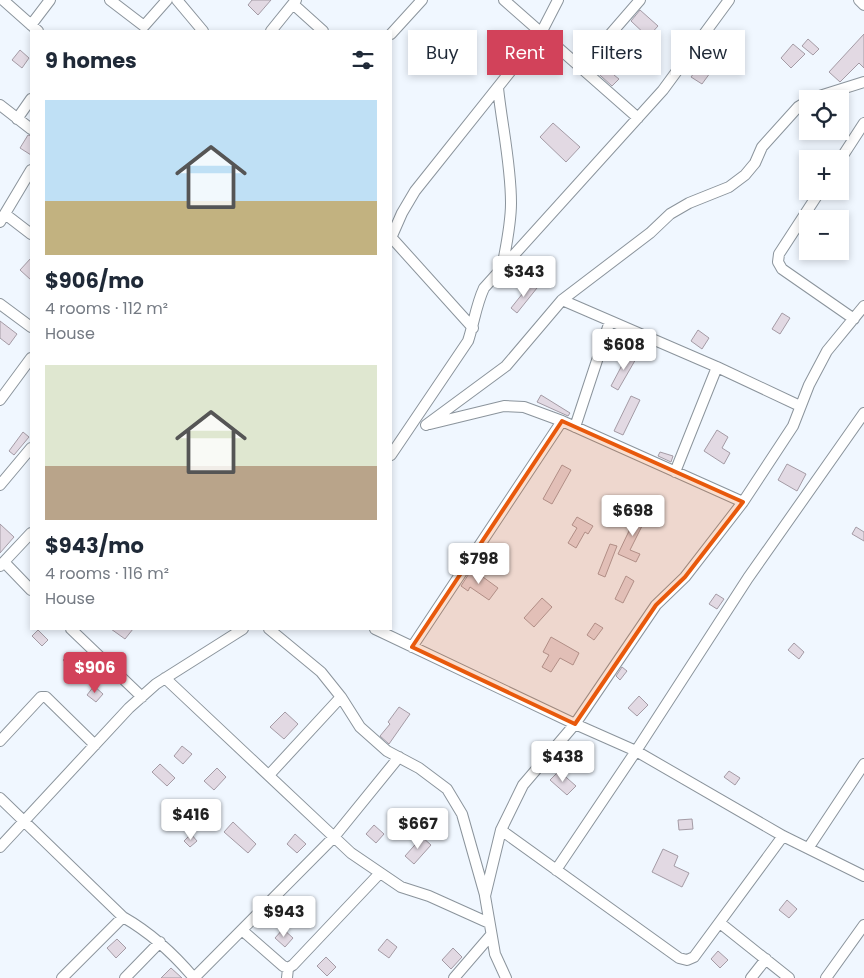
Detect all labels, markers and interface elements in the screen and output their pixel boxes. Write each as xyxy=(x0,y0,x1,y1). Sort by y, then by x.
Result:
chip: Buy xyxy=(408,30,477,75)
chip: Rent xyxy=(487,30,563,75)
chip: Filters xyxy=(573,30,661,75)
chip: New xyxy=(671,30,745,75)
text: 9 homes xyxy=(45,46,137,75)
icon: filters xyxy=(349,46,377,74)
map controls xyxy=(799,90,849,260)
button: locate xyxy=(799,90,849,140)
icon: home xyxy=(166,132,256,222)
button: + xyxy=(799,150,849,200)
button: − xyxy=(799,210,849,260)
pin: $343 xyxy=(494,256,554,298)
text: $343 xyxy=(504,260,544,283)
text: $906/mo xyxy=(45,266,144,295)
text: 4 rooms · 112 m² xyxy=(45,297,168,320)
text: House xyxy=(45,322,95,345)
pin: $608 xyxy=(594,328,654,371)
text: $608 xyxy=(603,333,645,356)
icon: home xyxy=(166,397,256,487)
pin: $698 xyxy=(603,494,663,537)
text: $698 xyxy=(613,499,653,522)
text: $943/mo xyxy=(45,531,144,560)
pin: $798 xyxy=(449,542,509,585)
text: $798 xyxy=(459,547,499,570)
text: 4 rooms · 116 m² xyxy=(45,562,169,585)
text: House xyxy=(45,587,95,610)
pin: $906 xyxy=(65,652,125,694)
text: $906 xyxy=(75,656,116,679)
pin: $438 xyxy=(533,740,593,783)
text: $438 xyxy=(542,745,584,768)
pin: $416 xyxy=(161,798,221,841)
text: $416 xyxy=(172,803,210,826)
pin: $667 xyxy=(388,808,448,850)
text: $667 xyxy=(398,812,438,835)
pin: $943 xyxy=(254,896,314,938)
text: $943 xyxy=(264,900,304,923)

